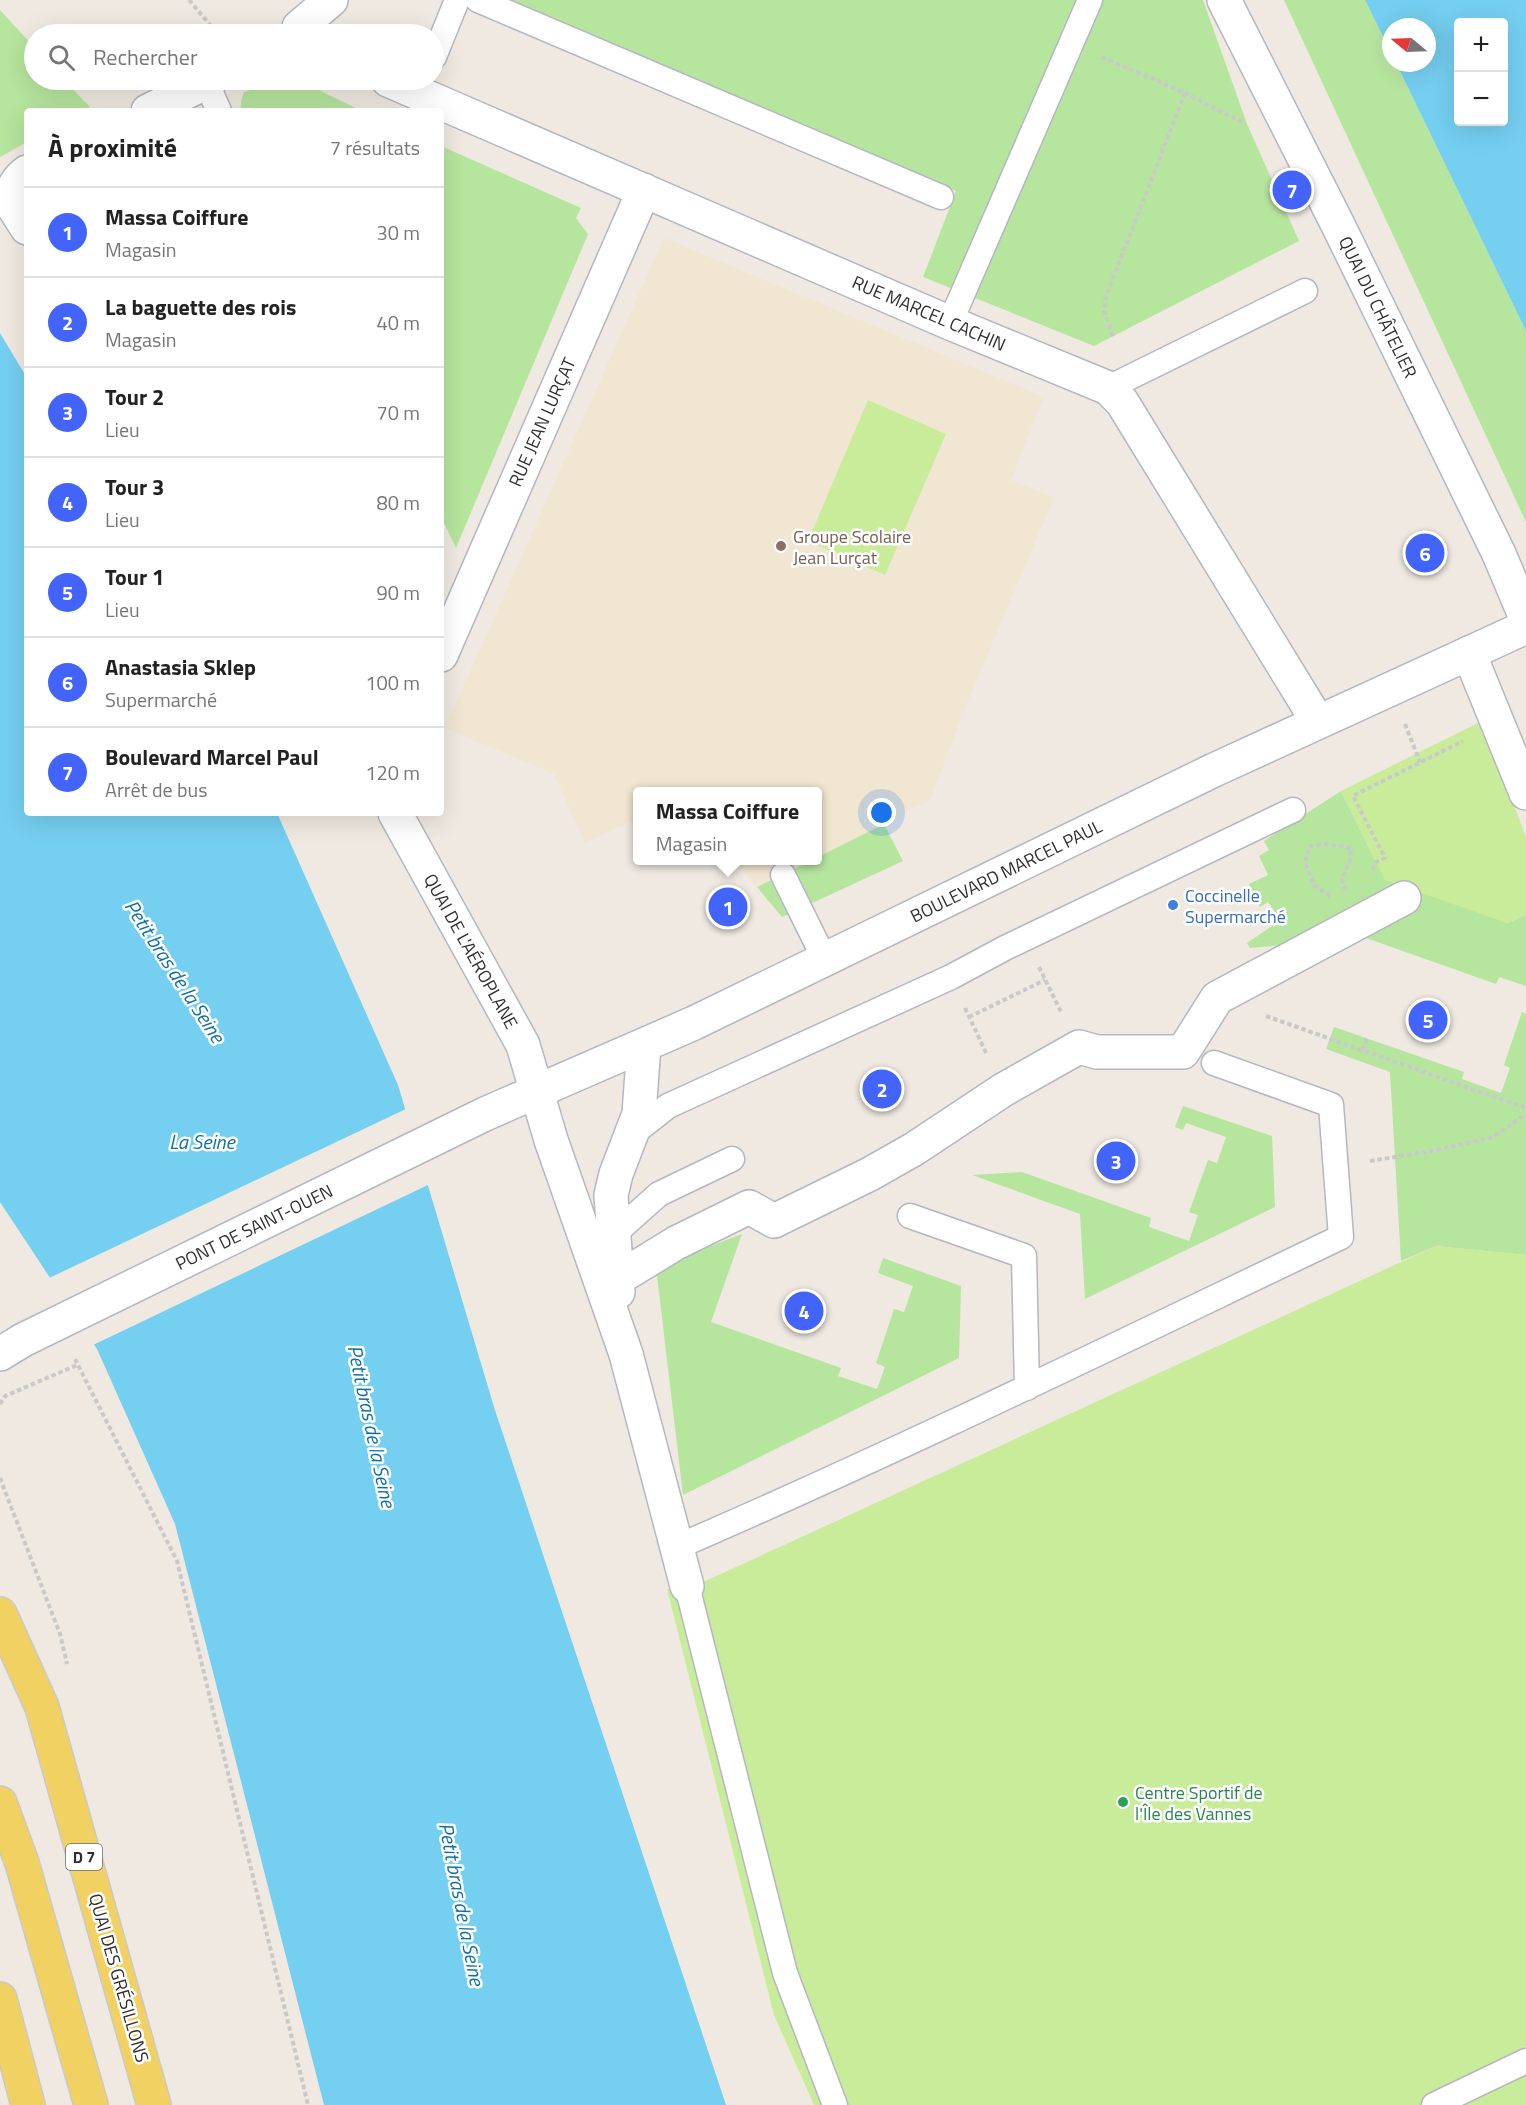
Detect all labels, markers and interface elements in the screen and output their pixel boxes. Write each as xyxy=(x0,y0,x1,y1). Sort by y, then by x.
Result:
north arrow xyxy=(1382,18,1436,72)
map controls xyxy=(1454,18,1508,126)
button: + xyxy=(1454,18,1508,72)
search box xyxy=(24,24,444,90)
text: Rechercher xyxy=(93,40,198,74)
icon: search xyxy=(45,41,78,74)
button: − xyxy=(1454,72,1508,126)
text: À proximité xyxy=(48,128,177,167)
text: 7 résultats xyxy=(330,132,420,163)
pin: 7 xyxy=(1272,168,1312,213)
text: Massa Coiffure xyxy=(105,200,248,234)
text: 1 xyxy=(62,217,73,248)
text: 30 m xyxy=(376,217,420,248)
street label: QUAI DU CHÂTELIER xyxy=(1332,231,1424,383)
text: Magasin xyxy=(105,234,177,265)
street label: RUE MARCEL CACHIN xyxy=(848,268,1010,358)
text: La baguette des rois xyxy=(105,290,296,324)
text: 2 xyxy=(62,307,73,338)
text: 40 m xyxy=(376,307,420,338)
text: Magasin xyxy=(105,324,177,355)
street label: RUE JEAN LURÇAT xyxy=(501,353,583,491)
text: Tour 2 xyxy=(105,380,164,414)
text: 3 xyxy=(62,397,73,428)
text: 70 m xyxy=(376,397,420,428)
text: Lieu xyxy=(105,414,140,445)
text: Tour 3 xyxy=(105,470,164,504)
text: 4 xyxy=(62,487,73,518)
text: 80 m xyxy=(376,487,420,518)
text: Lieu xyxy=(105,504,140,535)
place label: Groupe Scolaire Jean Lurçat xyxy=(793,523,911,571)
pin: 6 xyxy=(1406,530,1444,576)
marker: Groupe Scolaire Jean Lurçat xyxy=(774,539,788,553)
text: Tour 1 xyxy=(105,560,164,594)
text: 5 xyxy=(62,577,73,608)
text: 90 m xyxy=(376,577,420,608)
text: Lieu xyxy=(105,594,140,625)
text: Anastasia Sklep xyxy=(105,650,256,684)
text: 6 xyxy=(62,667,73,698)
text: 100 m xyxy=(365,667,420,698)
text: Supermarché xyxy=(105,684,217,715)
text: Boulevard Marcel Paul xyxy=(105,740,319,774)
text: 7 xyxy=(62,757,73,788)
text: 120 m xyxy=(365,757,420,788)
text: Arrêt de bus xyxy=(105,774,208,805)
popup xyxy=(633,787,822,865)
text: Massa Coiffure xyxy=(656,794,799,828)
your location xyxy=(867,798,896,827)
street label: BOULEVARD MARCEL PAUL xyxy=(905,813,1107,929)
text: Magasin xyxy=(656,828,727,859)
street label: QUAI DE L'AÉROPLANE xyxy=(417,868,525,1034)
place label: Coccinelle Supermarché xyxy=(1185,882,1286,930)
pin: 1 xyxy=(708,884,748,930)
water label: Petit bras de la Seine xyxy=(117,893,234,1050)
marker: Coccinelle Supermarché xyxy=(1166,898,1180,912)
pin: 5 xyxy=(1408,998,1448,1042)
pin: 2 xyxy=(862,1066,902,1112)
water label: La Seine xyxy=(169,1126,236,1157)
pin: 3 xyxy=(1096,1138,1136,1184)
street label: PONT DE SAINT-OUEN xyxy=(171,1177,337,1277)
pin: 4 xyxy=(784,1288,824,1334)
water label: Petit bras de la Seine xyxy=(340,1342,405,1512)
place label: Centre Sportif de l'Île des Vannes xyxy=(1135,1779,1263,1827)
marker: Centre Sportif de l'Île des Vannes xyxy=(1116,1795,1130,1809)
water label: Petit bras de la Seine xyxy=(431,1820,493,1990)
road number: D 7 xyxy=(66,1844,102,1870)
street label: QUAI DES GRÉSILLONS xyxy=(82,1890,156,2066)

